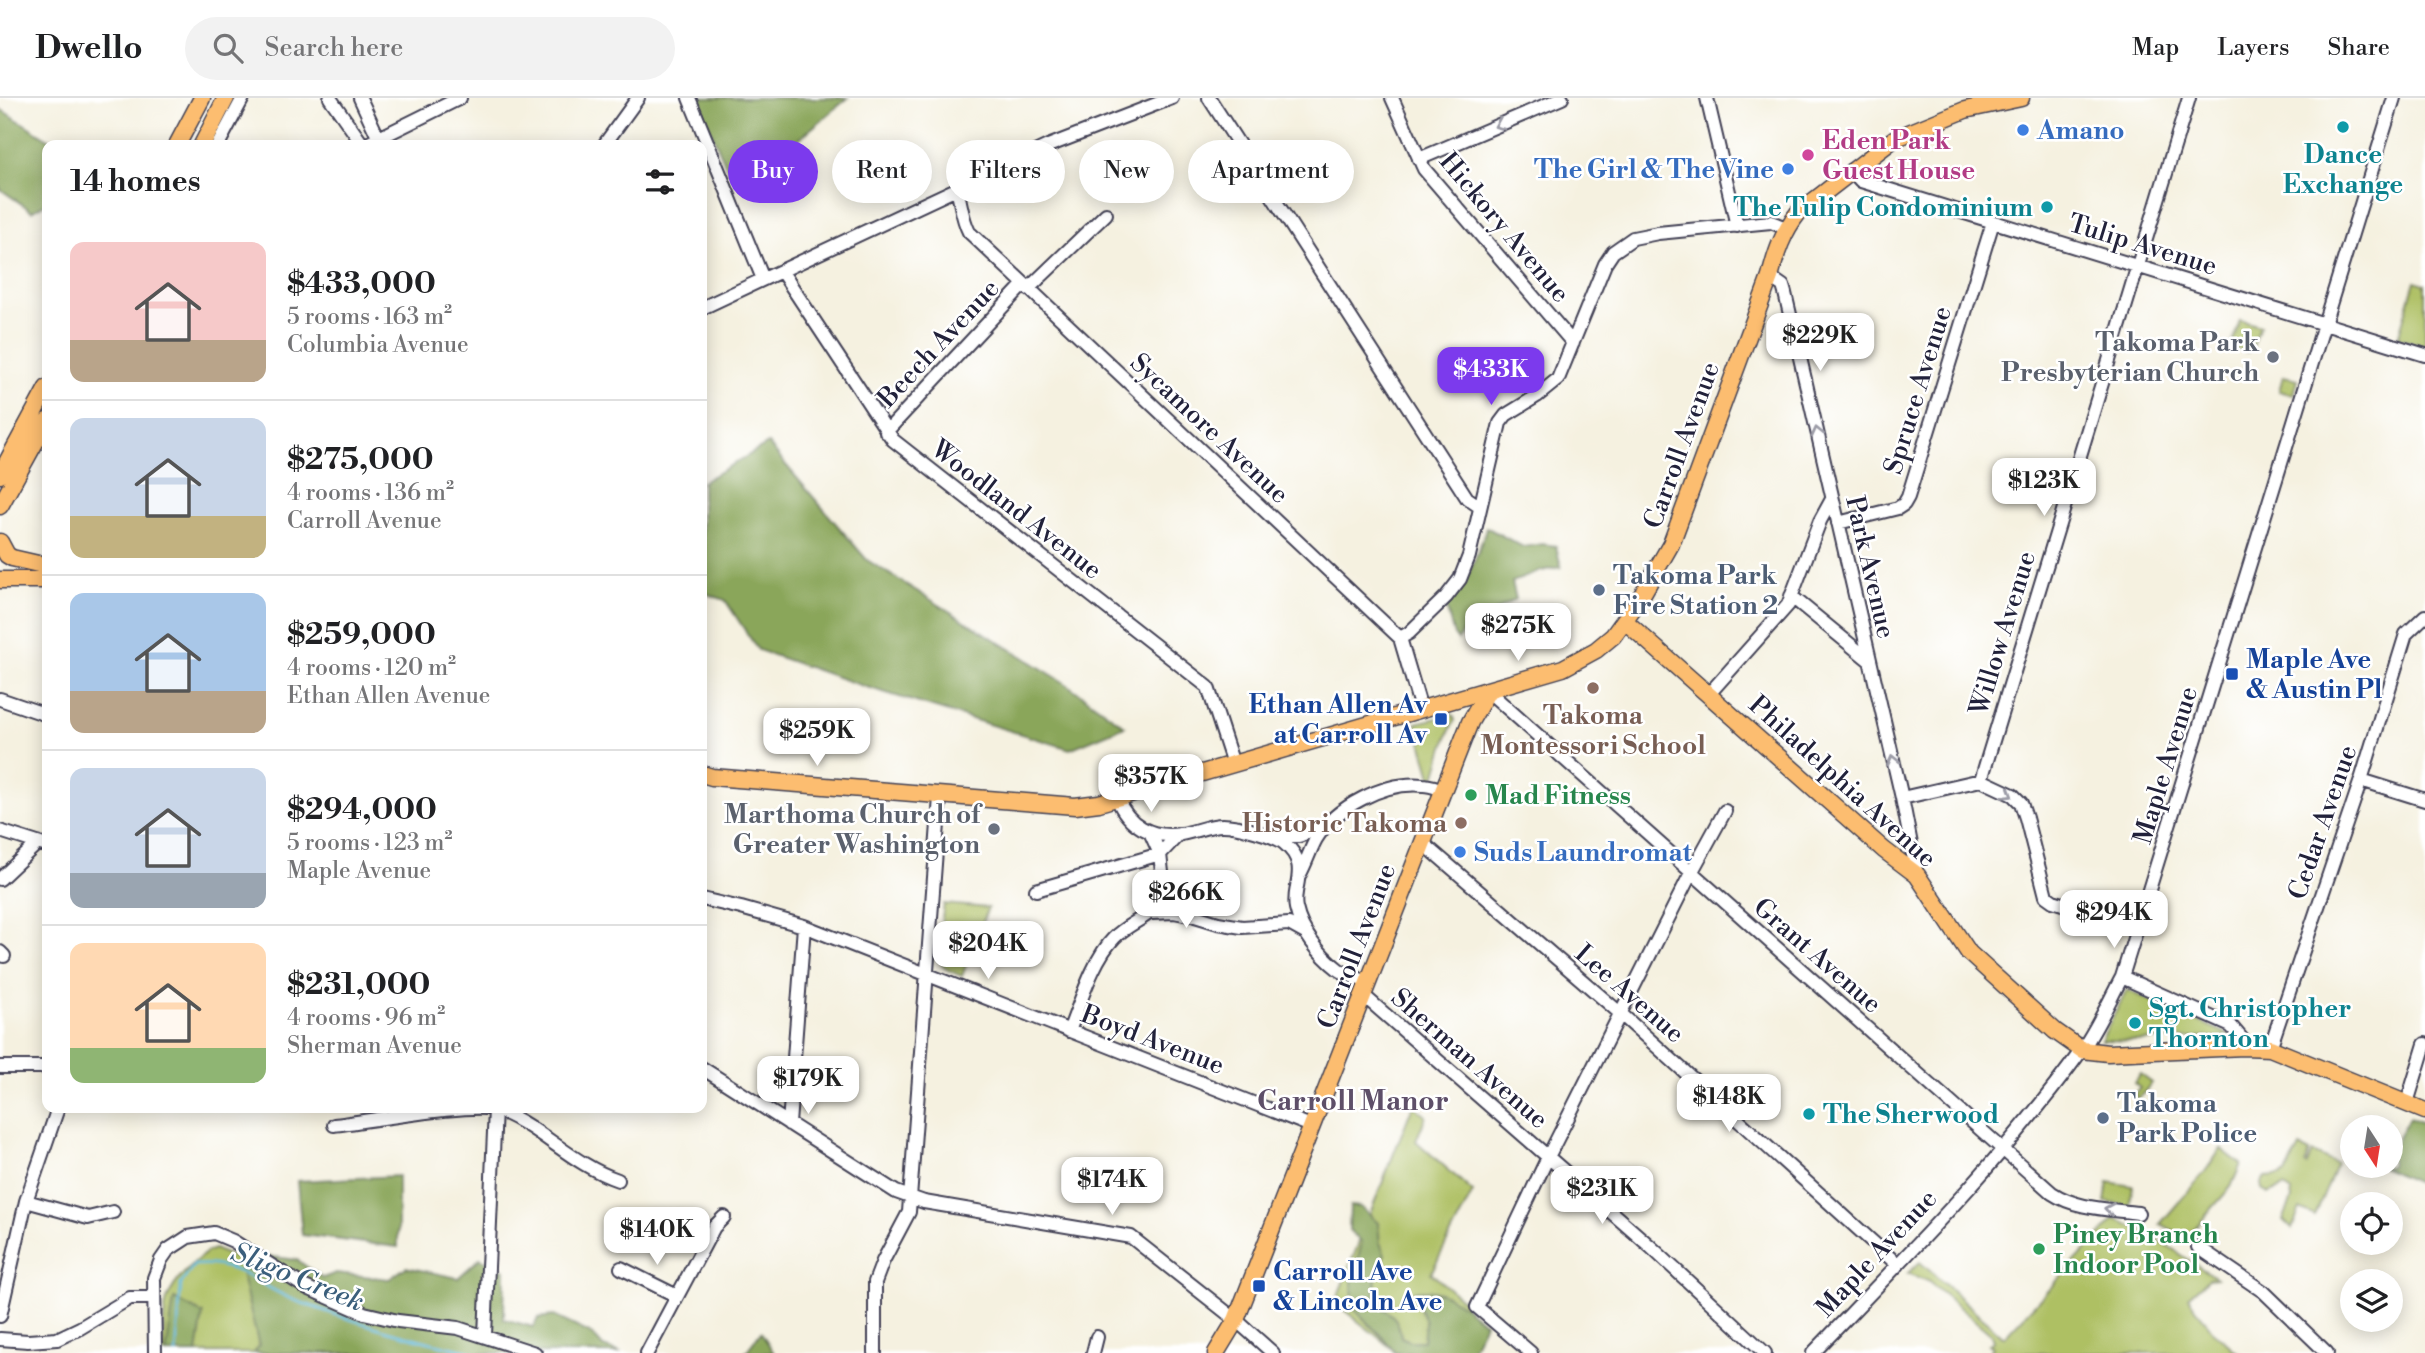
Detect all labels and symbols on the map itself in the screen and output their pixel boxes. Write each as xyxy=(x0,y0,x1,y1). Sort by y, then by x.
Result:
place label: Amano xyxy=(2036,115,2125,147)
one-way arrow xyxy=(1494,117,1507,131)
marker: Dance Exchange xyxy=(2335,119,2351,135)
marker: Amano xyxy=(2015,122,2031,138)
place label: Eden Park Guest House xyxy=(1822,125,1975,187)
place label: Dance Exchange xyxy=(2283,139,2403,201)
street label: Hickory Avenue xyxy=(1432,146,1576,309)
marker: Eden Park Guest House xyxy=(1800,147,1816,163)
place label: The Girl & The Vine xyxy=(1534,154,1774,186)
marker: The Girl & The Vine xyxy=(1780,161,1796,177)
place label: The Tulip Condominium xyxy=(1733,192,2033,224)
marker: The Tulip Condominium xyxy=(2039,199,2055,215)
street label: Tulip Avenue xyxy=(2065,207,2221,283)
street label: Beech Avenue xyxy=(870,273,1006,415)
street label: Spruce Avenue xyxy=(1877,302,1959,478)
pin: $229K xyxy=(1771,314,1869,373)
place label: Takoma Park Presbyterian Church xyxy=(2001,327,2260,389)
street label: Sycamore Avenue xyxy=(1123,347,1295,510)
pin: $433K xyxy=(1442,348,1540,407)
marker: Takoma Park Presbyterian Church xyxy=(2265,349,2281,365)
street label: Carroll Avenue xyxy=(1637,358,1727,533)
one-way arrow xyxy=(1811,426,1825,438)
street label: Woodland Avenue xyxy=(924,433,1108,586)
pin: $123K xyxy=(1995,458,2093,518)
street label: Park Avenue xyxy=(1838,493,1902,642)
street label: Willow Avenue xyxy=(1963,547,2043,720)
place label: Takoma Park Fire Station 2 xyxy=(1613,560,1778,622)
marker: Takoma Park Fire Station 2 xyxy=(1591,582,1607,598)
pin: $275K xyxy=(1469,603,1567,663)
place label: Maple Ave & Austin Pl xyxy=(2246,644,2383,706)
marker: Maple Ave & Austin Pl xyxy=(2224,666,2240,682)
marker: Takoma Montessori School xyxy=(1585,680,1601,696)
street label: Maple Avenue xyxy=(2127,683,2205,848)
place label: Ethan Allen Av at Carroll Av xyxy=(1249,689,1428,751)
street label: Philadelphia Avenue xyxy=(1742,689,1943,874)
place label: Takoma Montessori School xyxy=(1480,700,1706,762)
pin: $259K xyxy=(768,708,866,768)
marker: Ethan Allen Av at Carroll Av xyxy=(1433,711,1449,727)
street label: Cedar Avenue xyxy=(2282,741,2364,904)
pin: $357K xyxy=(1102,754,1200,814)
one-way arrow xyxy=(1887,754,1901,766)
place label: Mad Fitness xyxy=(1485,780,1631,812)
one-way arrow xyxy=(2000,786,2013,799)
marker: Mad Fitness xyxy=(1463,787,1479,803)
place label: Marthoma Church of Greater Washington xyxy=(724,799,983,861)
place label: Historic Takoma xyxy=(1242,808,1448,840)
marker: Historic Takoma xyxy=(1453,815,1469,831)
marker: Marthoma Church of Greater Washington xyxy=(986,821,1002,837)
place label: Suds Laundromat xyxy=(1474,837,1693,869)
marker: Suds Laundromat xyxy=(1452,844,1468,860)
street label: Carroll Avenue xyxy=(1311,859,1403,1034)
pin: $266K xyxy=(1137,870,1235,930)
pin: $294K xyxy=(2065,890,2163,950)
street label: Grant Avenue xyxy=(1747,891,1888,1020)
pin: $204K xyxy=(939,922,1037,981)
street label: Lee Avenue xyxy=(1568,938,1691,1050)
street label: Sherman Avenue xyxy=(1384,982,1554,1136)
place label: Sgt. Christopher Thornton xyxy=(2149,993,2351,1055)
street label: Boyd Avenue xyxy=(1076,998,1229,1082)
marker: Sgt. Christopher Thornton xyxy=(2127,1015,2143,1031)
pin: $179K xyxy=(759,1056,857,1116)
pin: $148K xyxy=(1680,1074,1778,1134)
district label: Carroll Manor xyxy=(1257,1084,1449,1119)
place label: Takoma Park Police xyxy=(2117,1088,2257,1150)
place label: The Sherwood xyxy=(1823,1099,1999,1131)
marker: The Sherwood xyxy=(1801,1106,1817,1122)
marker: Takoma Park Police xyxy=(2095,1110,2111,1126)
north arrow xyxy=(2340,1115,2403,1178)
pin: $174K xyxy=(1063,1158,1161,1217)
pin: $231K xyxy=(1553,1166,1651,1226)
street label: Maple Avenue xyxy=(1809,1183,1944,1324)
one-way arrow xyxy=(2103,1202,2115,1217)
pin: $140K xyxy=(608,1208,706,1267)
place label: Piney Branch Indoor Pool xyxy=(2053,1219,2219,1281)
water label: Sligo Creek xyxy=(226,1235,369,1320)
marker: Piney Branch Indoor Pool xyxy=(2031,1241,2047,1257)
place label: Carroll Ave & Lincoln Ave xyxy=(1273,1256,1442,1318)
marker: Carroll Ave & Lincoln Ave xyxy=(1251,1278,1267,1294)

